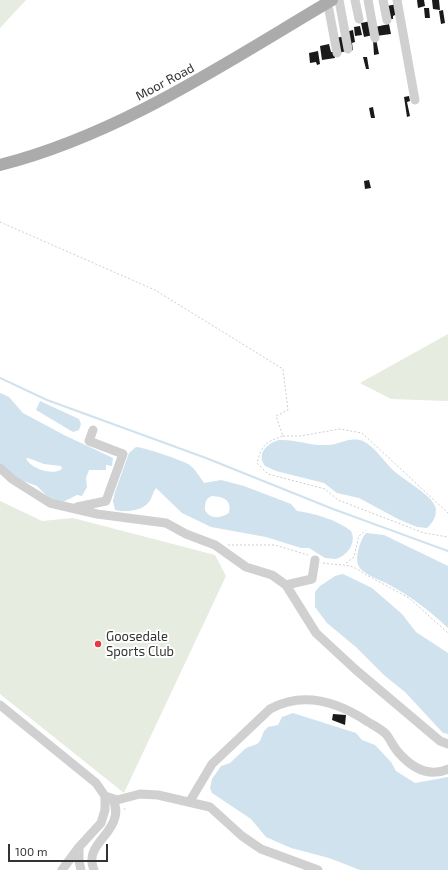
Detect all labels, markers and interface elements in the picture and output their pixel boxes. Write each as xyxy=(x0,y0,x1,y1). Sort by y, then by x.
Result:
street label: Moor Road xyxy=(133,60,197,104)
place label: Goosedale Sports Club xyxy=(106,629,174,660)
marker: Goosedale Sports Club xyxy=(93,639,103,649)
scale bar xyxy=(10,836,110,862)
text: 100 m xyxy=(15,844,47,858)

